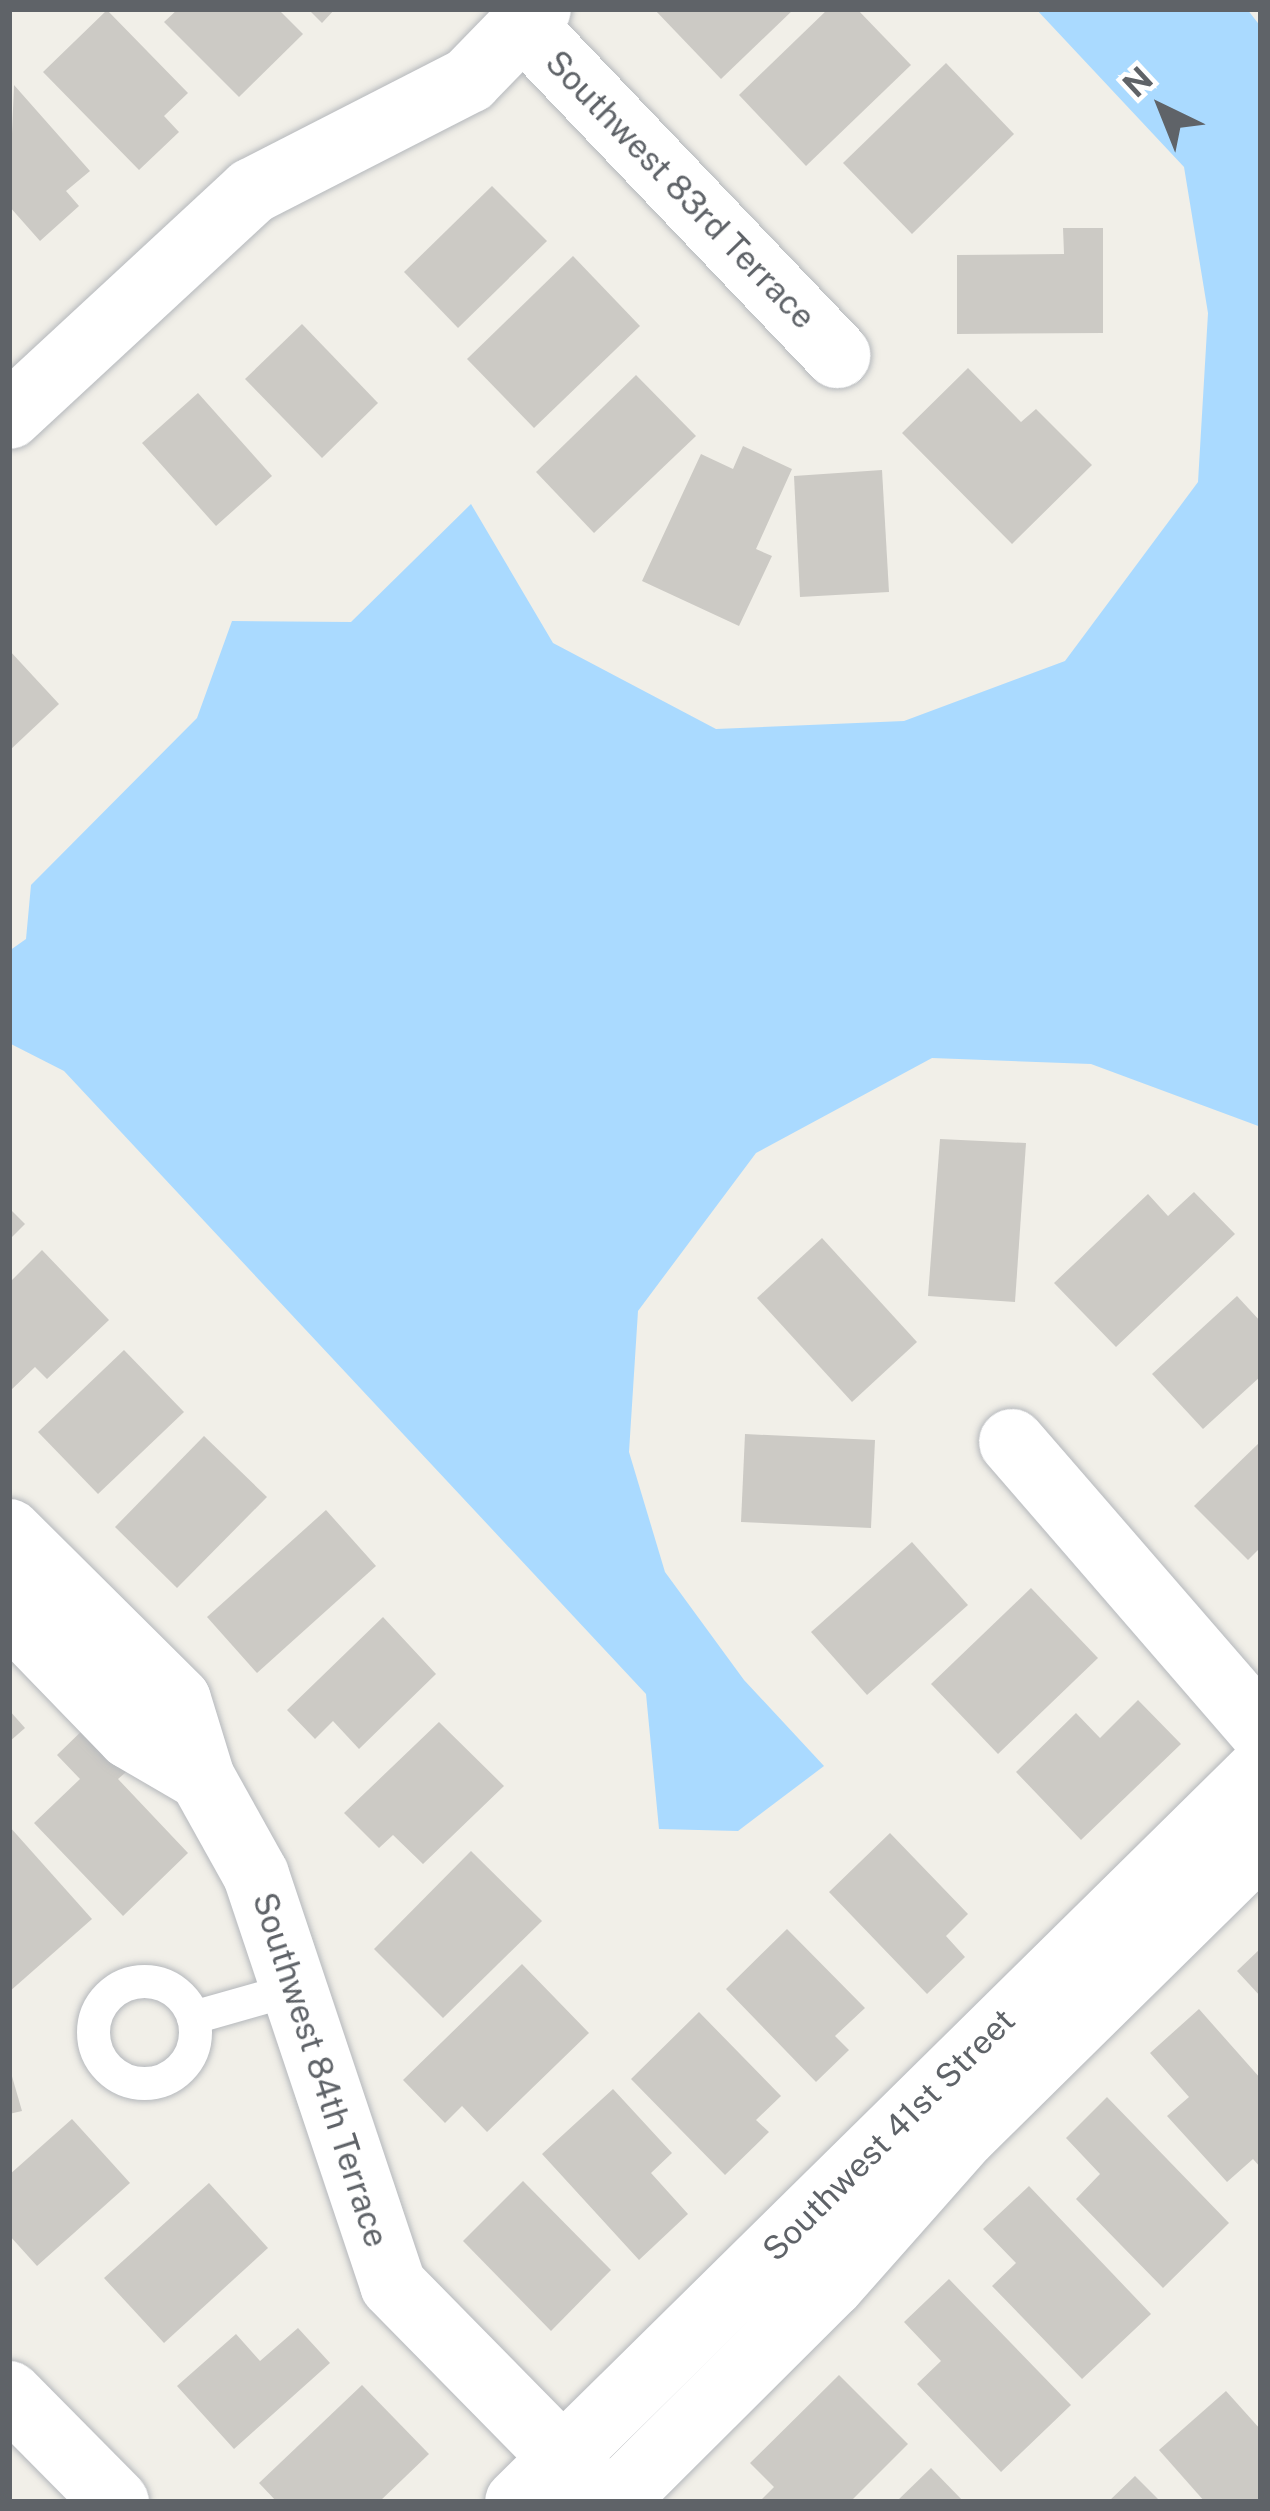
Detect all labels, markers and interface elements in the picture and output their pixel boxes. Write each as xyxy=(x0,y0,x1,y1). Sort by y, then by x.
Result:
street label: Southwest 83rd Terrace xyxy=(537,43,823,337)
north arrow xyxy=(1102,48,1222,168)
text: N xyxy=(1115,59,1160,104)
street label: Southwest 84th Terrace xyxy=(244,1888,396,2252)
street label: Southwest 41st Street xyxy=(755,2001,1023,2269)

